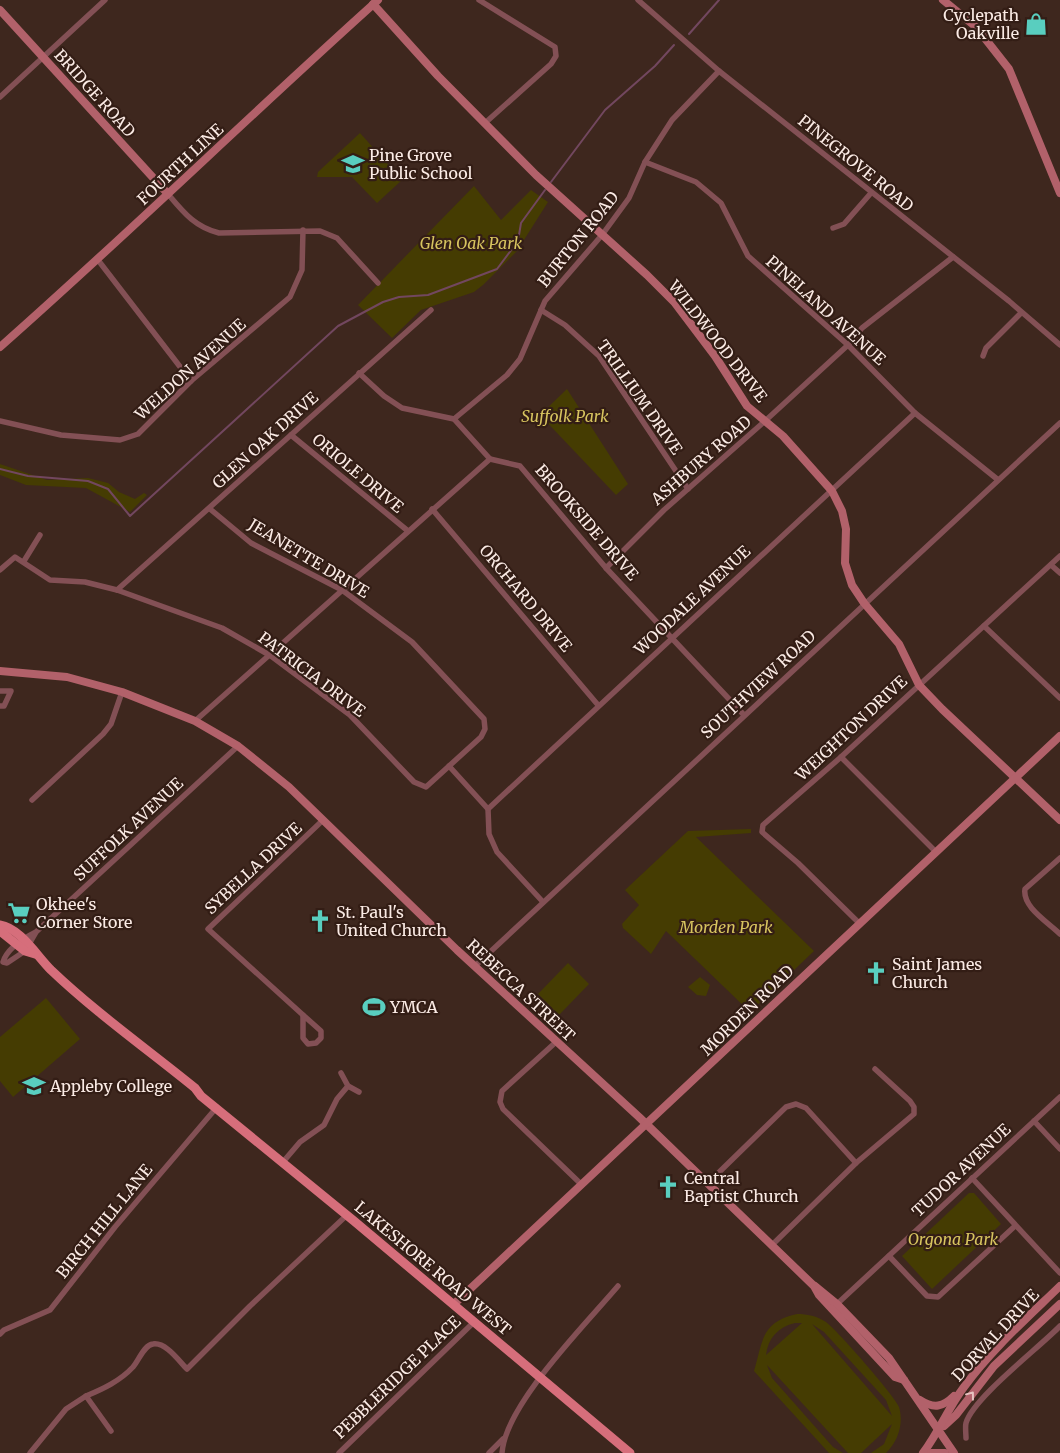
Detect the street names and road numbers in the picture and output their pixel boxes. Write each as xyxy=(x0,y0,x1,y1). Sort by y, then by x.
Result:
street label: BRIDGE ROAD xyxy=(50,45,140,141)
street label: PINEGROVE ROAD xyxy=(794,110,918,216)
street label: FOURTH LINE xyxy=(133,119,228,209)
street label: BURTON ROAD xyxy=(533,187,623,291)
street label: PINELAND AVENUE xyxy=(762,251,891,370)
street label: WILDWOOD DRIVE xyxy=(664,275,772,407)
street label: WELDON AVENUE xyxy=(130,314,250,425)
street label: TRILLIUM DRIVE xyxy=(593,336,687,459)
street label: GLEN OAK DRIVE xyxy=(208,387,323,493)
street label: ASHBURY ROAD xyxy=(646,411,755,510)
street label: ORIOLE DRIVE xyxy=(308,429,408,517)
street label: BROOKSIDE DRIVE xyxy=(531,460,643,585)
street label: JEANETTE DRIVE xyxy=(244,514,374,602)
street label: ORCHARD DRIVE xyxy=(475,540,577,656)
street label: WOODALE AVENUE xyxy=(629,541,755,660)
street label: SOUTHVIEW ROAD xyxy=(696,626,820,742)
street label: PATRICIA DRIVE xyxy=(255,627,370,721)
street label: WEIGHTON DRIVE xyxy=(790,671,911,785)
street label: SUFFOLK AVENUE xyxy=(69,773,188,885)
street label: SYBELLA DRIVE xyxy=(200,817,306,918)
street label: REBECCA STREET xyxy=(463,935,579,1045)
street label: MORDEN ROAD xyxy=(696,961,798,1059)
street label: TUDOR AVENUE xyxy=(908,1119,1015,1221)
street label: BIRCH HILL LANE xyxy=(52,1159,157,1282)
street label: LAKESHORE ROAD WEST xyxy=(351,1197,515,1339)
street label: DORVAL DRIVE xyxy=(947,1284,1043,1385)
street label: PEBBLERIDGE PLACE xyxy=(329,1311,465,1443)

